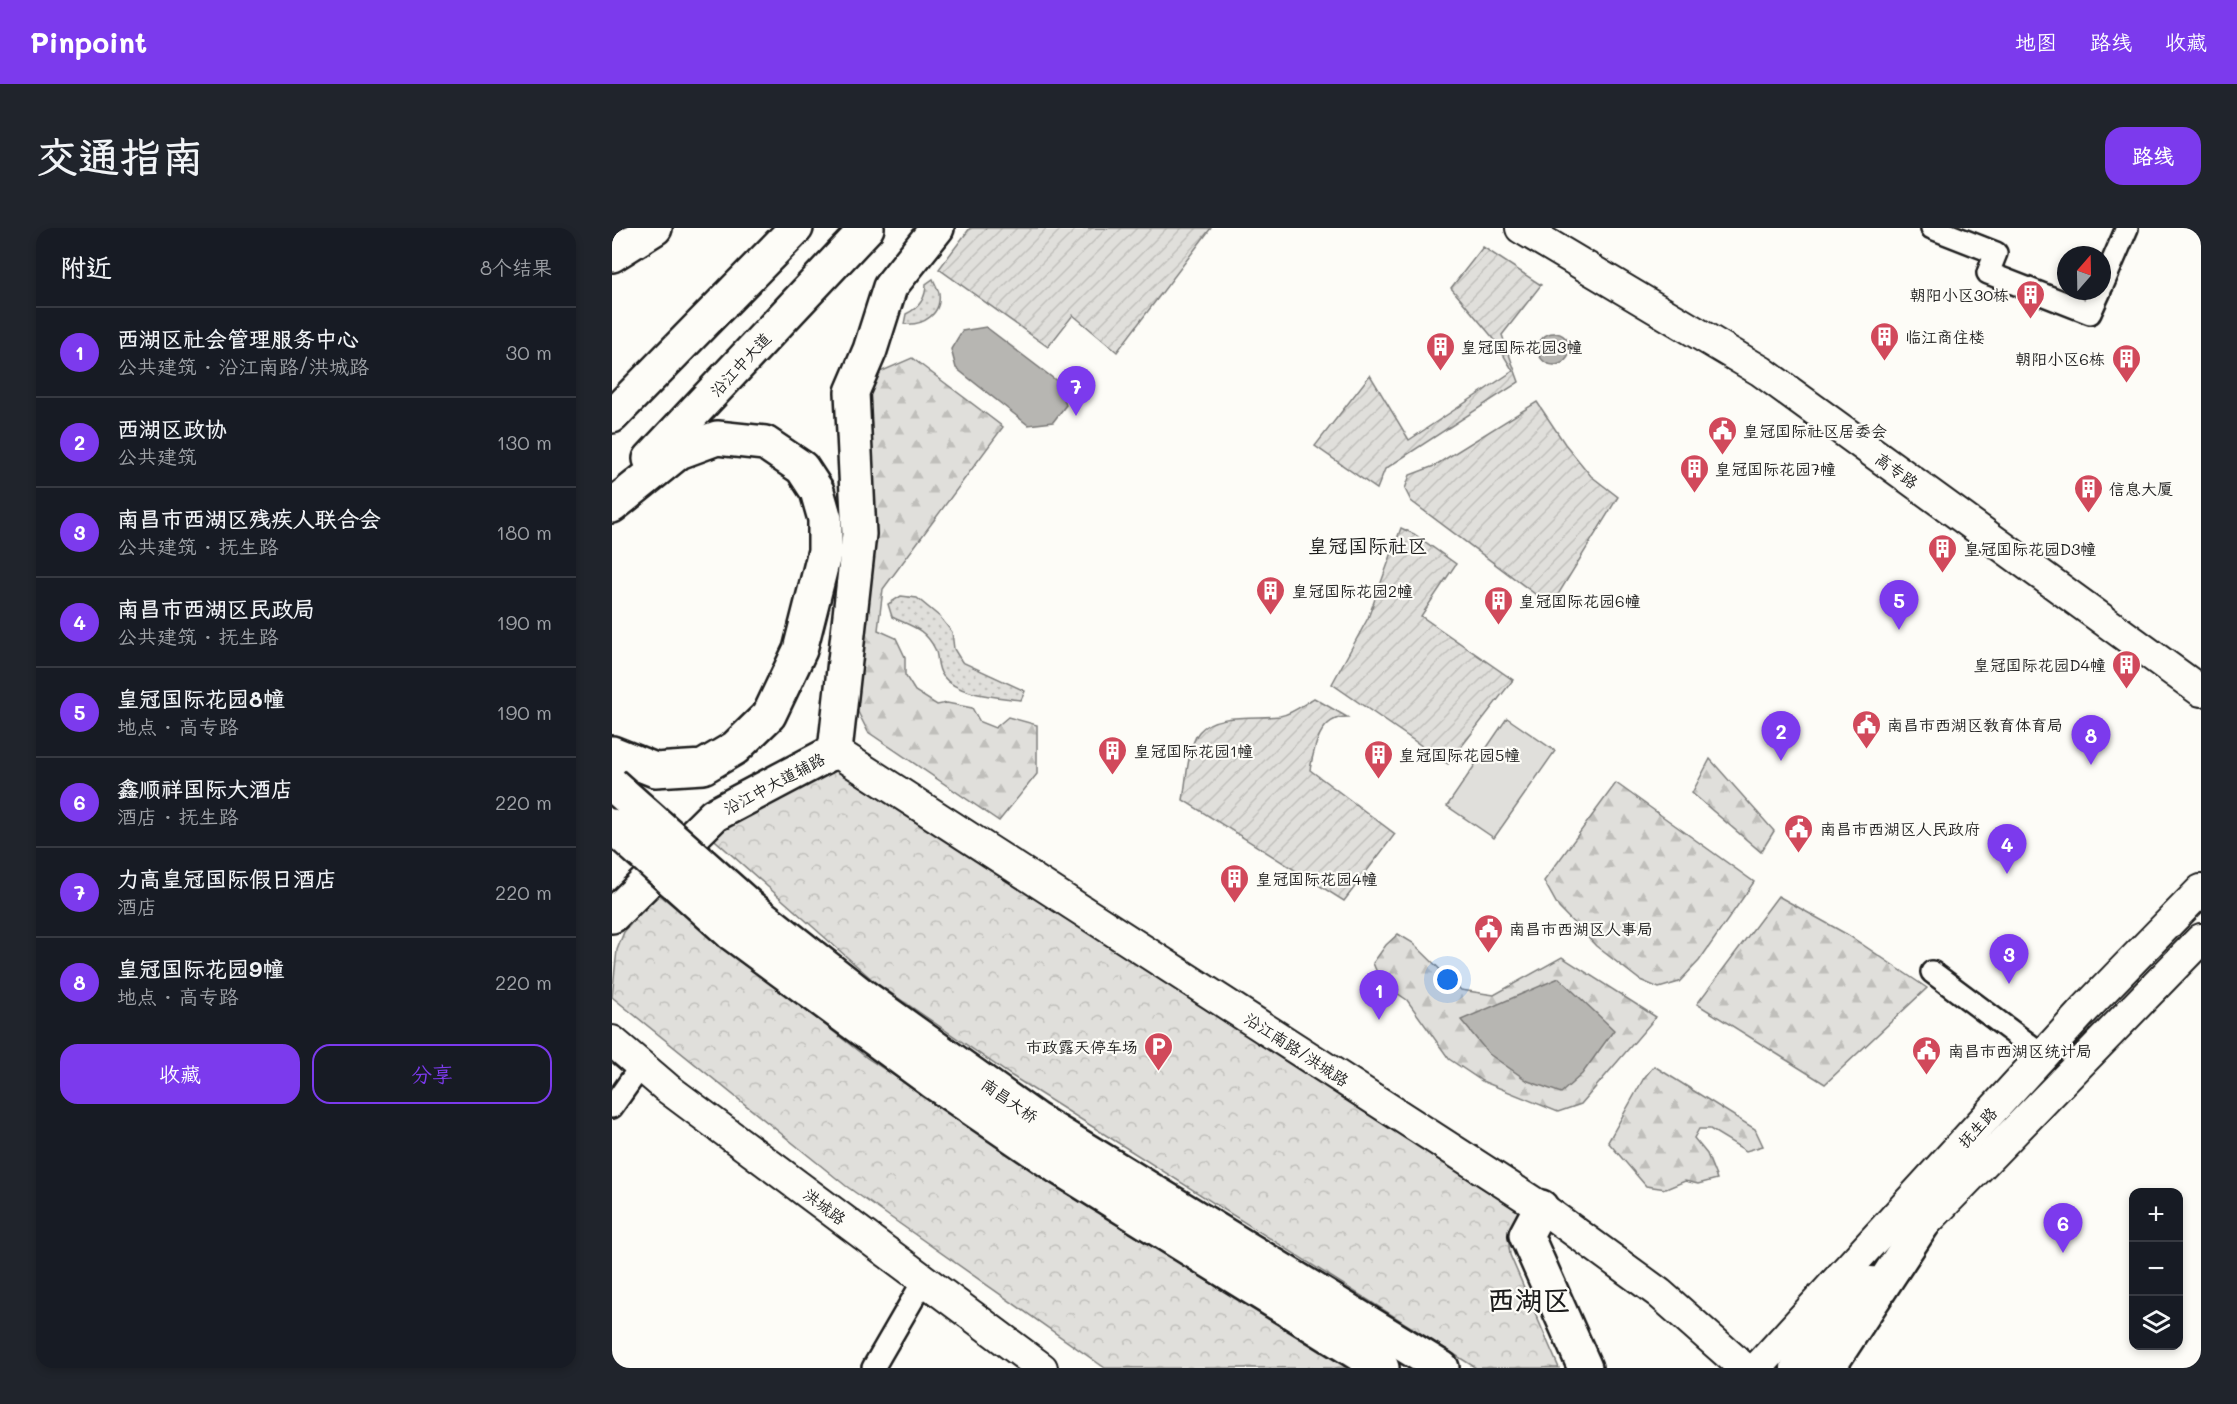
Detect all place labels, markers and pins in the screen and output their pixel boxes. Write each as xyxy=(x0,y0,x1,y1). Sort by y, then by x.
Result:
building icon: 朝阳小区30栋 xyxy=(2014,278,2046,320)
place label: 朝阳小区30栋 xyxy=(1910,284,2009,305)
building icon: 临江商住楼 xyxy=(1868,320,1900,362)
place label: 临江商住楼 xyxy=(1905,326,1985,347)
building icon: 皇冠国际花园3幢 xyxy=(1424,330,1456,372)
place label: 皇冠国际花园3幢 xyxy=(1461,336,1582,357)
building icon: 朝阳小区6栋 xyxy=(2110,342,2142,384)
place label: 朝阳小区6栋 xyxy=(2015,348,2105,369)
pin: 7 xyxy=(1056,366,1096,416)
public building icon: 皇冠国际社区居委会 xyxy=(1706,414,1738,456)
place label: 皇冠国际社区居委会 xyxy=(1743,420,1887,441)
building icon: 皇冠国际花园7幢 xyxy=(1678,452,1710,494)
place label: 皇冠国际花园7幢 xyxy=(1715,458,1836,479)
building icon: 信息大厦 xyxy=(2072,472,2104,514)
place label: 信息大厦 xyxy=(2109,478,2173,499)
building icon: 皇冠国际花园D3幢 xyxy=(1927,532,1959,574)
place label: 皇冠国际花园D3幢 xyxy=(1964,538,2096,559)
building icon: 皇冠国际花园2幢 xyxy=(1255,574,1287,616)
place label: 皇冠国际花园2幢 xyxy=(1292,580,1413,601)
pin: 5 xyxy=(1880,580,1918,630)
building icon: 皇冠国际花园6幢 xyxy=(1482,584,1514,626)
place label: 皇冠国际花园6幢 xyxy=(1519,590,1641,611)
building icon: 皇冠国际花园D4幢 xyxy=(2111,648,2143,690)
place label: 皇冠国际花园D4幢 xyxy=(1974,654,2106,675)
public building icon: 南昌市西湖区教育体育局 xyxy=(1850,708,1882,750)
pin: 2 xyxy=(1762,712,1800,761)
place label: 南昌市西湖区教育体育局 xyxy=(1887,714,2063,735)
pin: 8 xyxy=(2072,716,2110,765)
building icon: 皇冠国际花园1幢 xyxy=(1097,734,1129,776)
building icon: 皇冠国际花园5幢 xyxy=(1362,738,1394,780)
place label: 皇冠国际花园1幢 xyxy=(1134,740,1253,761)
place label: 皇冠国际花园5幢 xyxy=(1399,744,1520,765)
public building icon: 南昌市西湖区人民政府 xyxy=(1783,812,1815,854)
place label: 南昌市西湖区人民政府 xyxy=(1820,818,1980,839)
pin: 4 xyxy=(1988,824,2026,874)
building icon: 皇冠国际花园4幢 xyxy=(1219,862,1251,904)
place label: 皇冠国际花园4幢 xyxy=(1256,868,1377,889)
public building icon: 南昌市西湖区人事局 xyxy=(1472,912,1504,954)
place label: 南昌市西湖区人事局 xyxy=(1509,918,1653,939)
pin: 3 xyxy=(1990,934,2028,984)
pin: 1 xyxy=(1360,970,1398,1020)
parking icon: 市政露天停车场 xyxy=(1143,1030,1175,1072)
public building icon: 南昌市西湖区统计局 xyxy=(1911,1034,1943,1076)
place label: 市政露天停车场 xyxy=(1026,1036,1138,1057)
place label: 南昌市西湖区统计局 xyxy=(1948,1040,2092,1061)
pin: 6 xyxy=(2044,1204,2082,1253)

